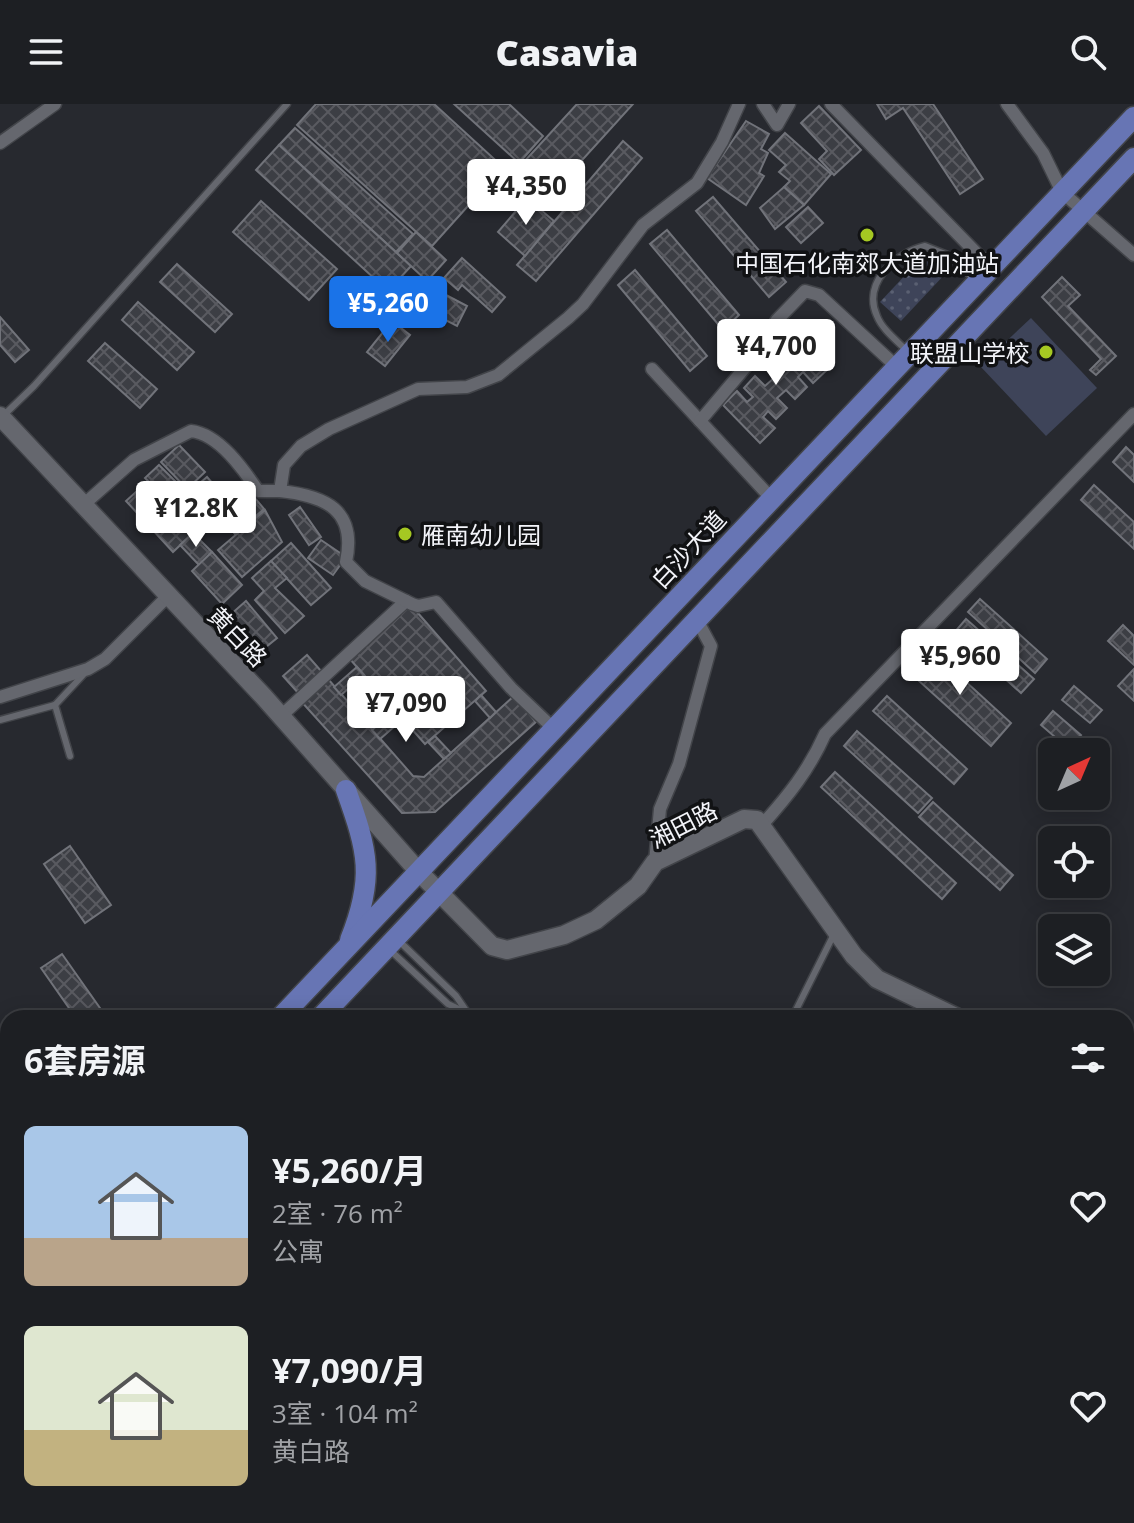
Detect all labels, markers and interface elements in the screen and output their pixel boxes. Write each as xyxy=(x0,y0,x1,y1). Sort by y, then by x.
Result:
text: Casavia xyxy=(496,28,638,77)
icon: menu xyxy=(24,30,68,74)
icon: search xyxy=(1066,30,1110,74)
pin: ¥4,350 xyxy=(461,159,591,227)
text: ¥4,350 xyxy=(485,167,567,203)
marker: 中国石化南郊大道加油站 xyxy=(858,226,876,244)
place label: 中国石化南郊大道加油站 xyxy=(735,246,999,279)
pin: ¥5,260 xyxy=(323,276,453,344)
text: ¥5,260 xyxy=(347,284,429,320)
pin: ¥4,700 xyxy=(711,319,841,387)
text: ¥4,700 xyxy=(735,327,817,363)
place label: 联盟山学校 xyxy=(910,336,1030,369)
marker: 联盟山学校 xyxy=(1037,343,1055,361)
pin: ¥12.8K xyxy=(131,481,261,549)
text: ¥12.8K xyxy=(154,489,238,525)
street label: 白沙大道 xyxy=(643,503,733,595)
place label: 雁南幼儿园 xyxy=(421,518,541,551)
marker: 雁南幼儿园 xyxy=(396,525,414,543)
street label: 黄白路 xyxy=(201,599,275,673)
pin: ¥5,960 xyxy=(895,629,1025,697)
text: ¥5,960 xyxy=(919,637,1001,673)
pin: ¥7,090 xyxy=(341,676,471,744)
text: ¥7,090 xyxy=(365,684,447,720)
north arrow xyxy=(1038,738,1110,810)
map controls xyxy=(1038,738,1110,986)
street label: 湘田路 xyxy=(643,793,723,855)
button: locate xyxy=(1038,826,1110,898)
button: layers xyxy=(1038,914,1110,986)
icon: filters xyxy=(1066,1036,1110,1080)
text: 6套房源 xyxy=(24,1037,145,1083)
text: ¥5,260/月 xyxy=(272,1147,427,1193)
icon: home xyxy=(88,1158,184,1254)
icon: heart xyxy=(1066,1184,1110,1228)
text: 2室 · 76 m² xyxy=(272,1195,403,1231)
text: 公寓 xyxy=(272,1233,324,1269)
text: ¥7,090/月 xyxy=(272,1347,427,1393)
icon: home xyxy=(88,1358,184,1454)
icon: heart xyxy=(1066,1384,1110,1428)
text: 3室 · 104 m² xyxy=(272,1395,418,1431)
text: 黄白路 xyxy=(272,1433,350,1469)

